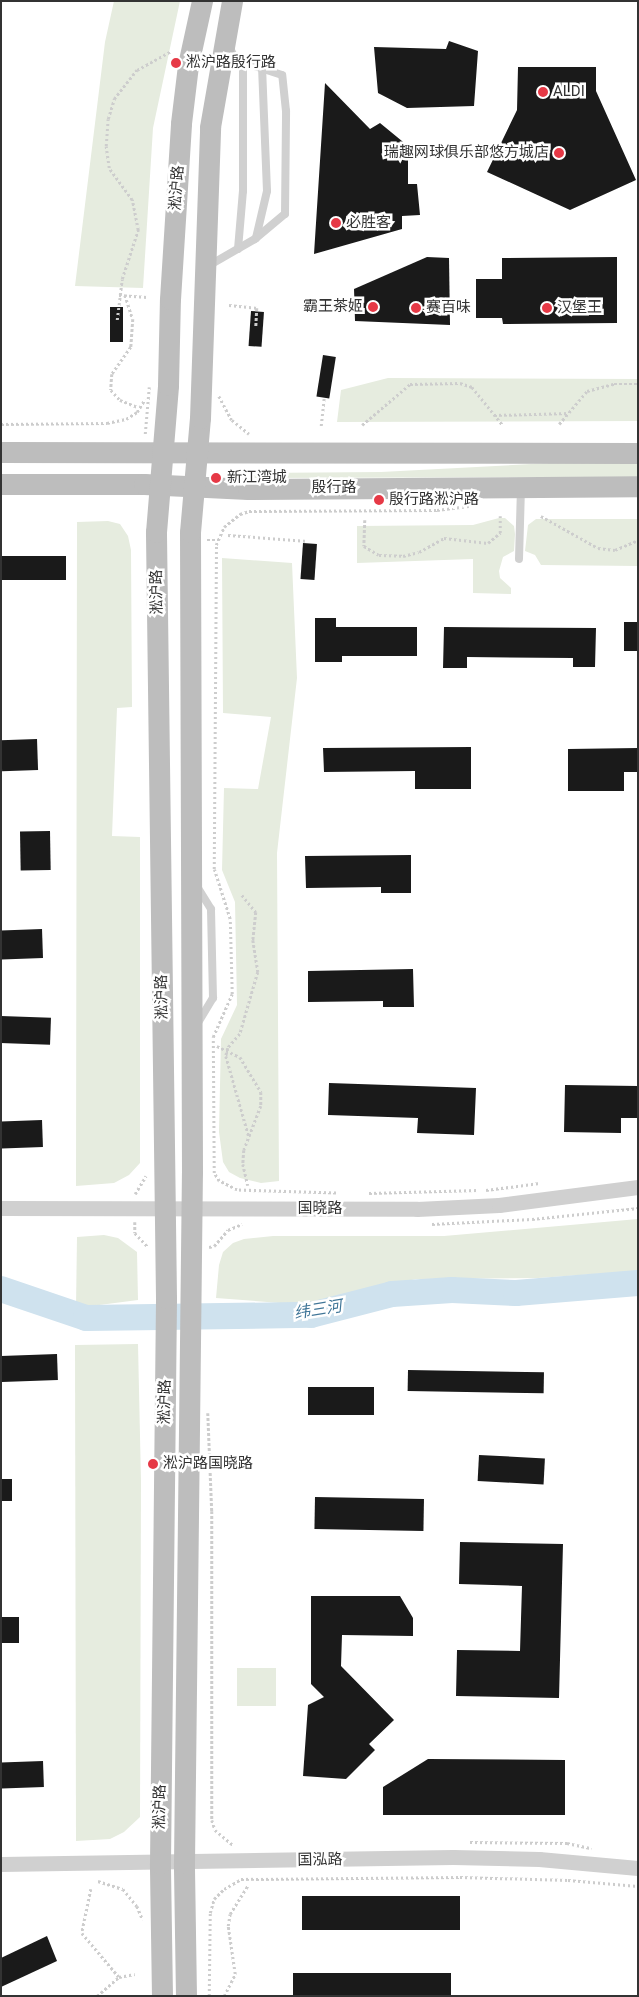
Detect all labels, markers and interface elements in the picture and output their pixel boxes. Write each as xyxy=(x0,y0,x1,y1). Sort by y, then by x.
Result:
place label: 淞沪路殷行路 xyxy=(186,54,276,72)
marker: 淞沪路殷行路 xyxy=(170,57,182,69)
place label: ALDI xyxy=(553,83,585,101)
marker: ALDI xyxy=(537,86,549,98)
place label: 瑞趣网球俱乐部悠方城店 xyxy=(384,144,549,162)
marker: 瑞趣网球俱乐部悠方城店 xyxy=(553,147,565,159)
street label: 淞沪路 xyxy=(166,165,188,211)
place label: 必胜客 xyxy=(346,214,391,232)
marker: 必胜客 xyxy=(330,217,342,229)
place label: 霸王茶姬 xyxy=(303,298,363,316)
place label: 赛百味 xyxy=(426,299,471,317)
place label: 汉堡王 xyxy=(557,299,602,317)
marker: 霸王茶姬 xyxy=(367,301,379,313)
marker: 赛百味 xyxy=(410,302,422,314)
marker: 汉堡王 xyxy=(541,302,553,314)
place label: 新江湾城 xyxy=(227,469,287,487)
marker: 新江湾城 xyxy=(209,471,223,485)
street label: 殷行路 xyxy=(312,479,356,497)
place label: 殷行路淞沪路 xyxy=(389,491,479,509)
marker: 殷行路淞沪路 xyxy=(373,494,385,506)
street label: 淞沪路 xyxy=(148,569,166,615)
street label: 淞沪路 xyxy=(153,974,171,1020)
street label: 国晓路 xyxy=(298,1200,342,1218)
water label: 纬三河 xyxy=(293,1297,343,1323)
street label: 淞沪路 xyxy=(156,1379,174,1425)
place label: 淞沪路国晓路 xyxy=(163,1455,253,1473)
marker: 淞沪路国晓路 xyxy=(147,1458,159,1470)
street label: 淞沪路 xyxy=(151,1784,169,1830)
street label: 国泓路 xyxy=(297,1851,343,1869)

